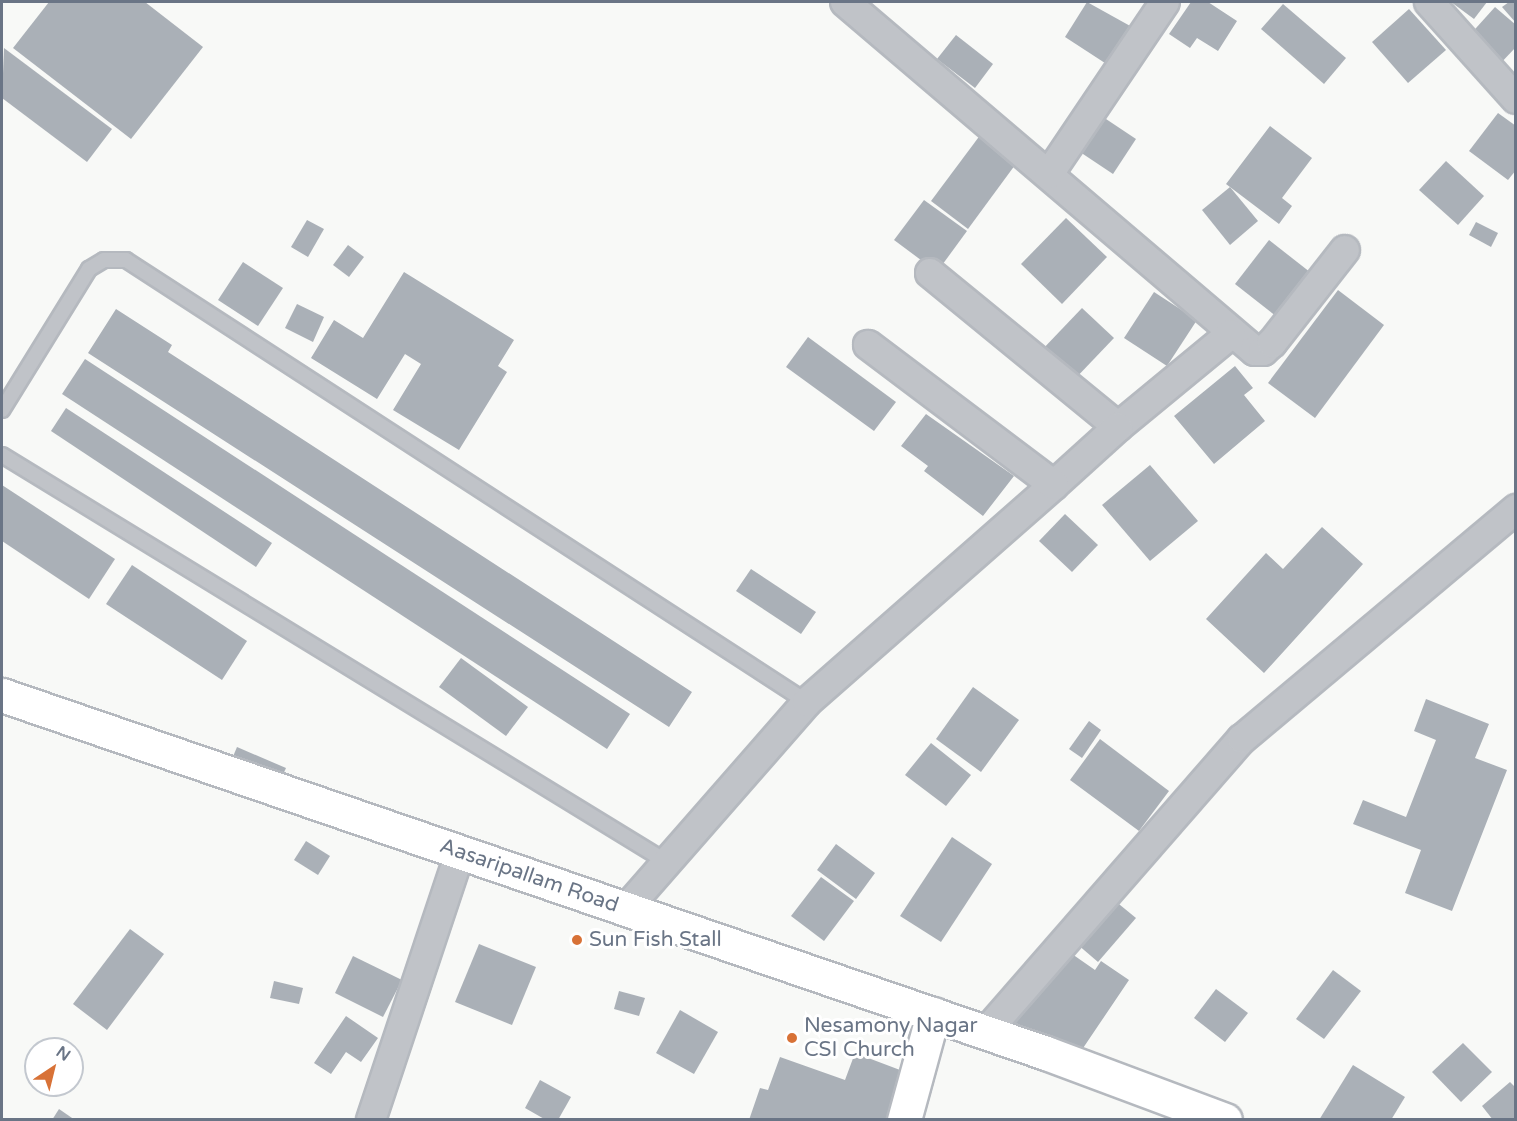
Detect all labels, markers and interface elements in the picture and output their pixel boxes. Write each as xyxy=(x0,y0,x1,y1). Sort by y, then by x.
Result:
street label: Aasaripallam Road xyxy=(436,834,622,918)
place label: Sun Fish Stall xyxy=(589,927,722,953)
marker: Sun Fish Stall xyxy=(570,933,584,947)
place label: Nesamony Nagar CSI Church xyxy=(804,1013,977,1063)
marker: Nesamony Nagar CSI Church xyxy=(785,1031,799,1045)
north arrow xyxy=(24,1037,84,1097)
text: N xyxy=(52,1042,74,1066)

